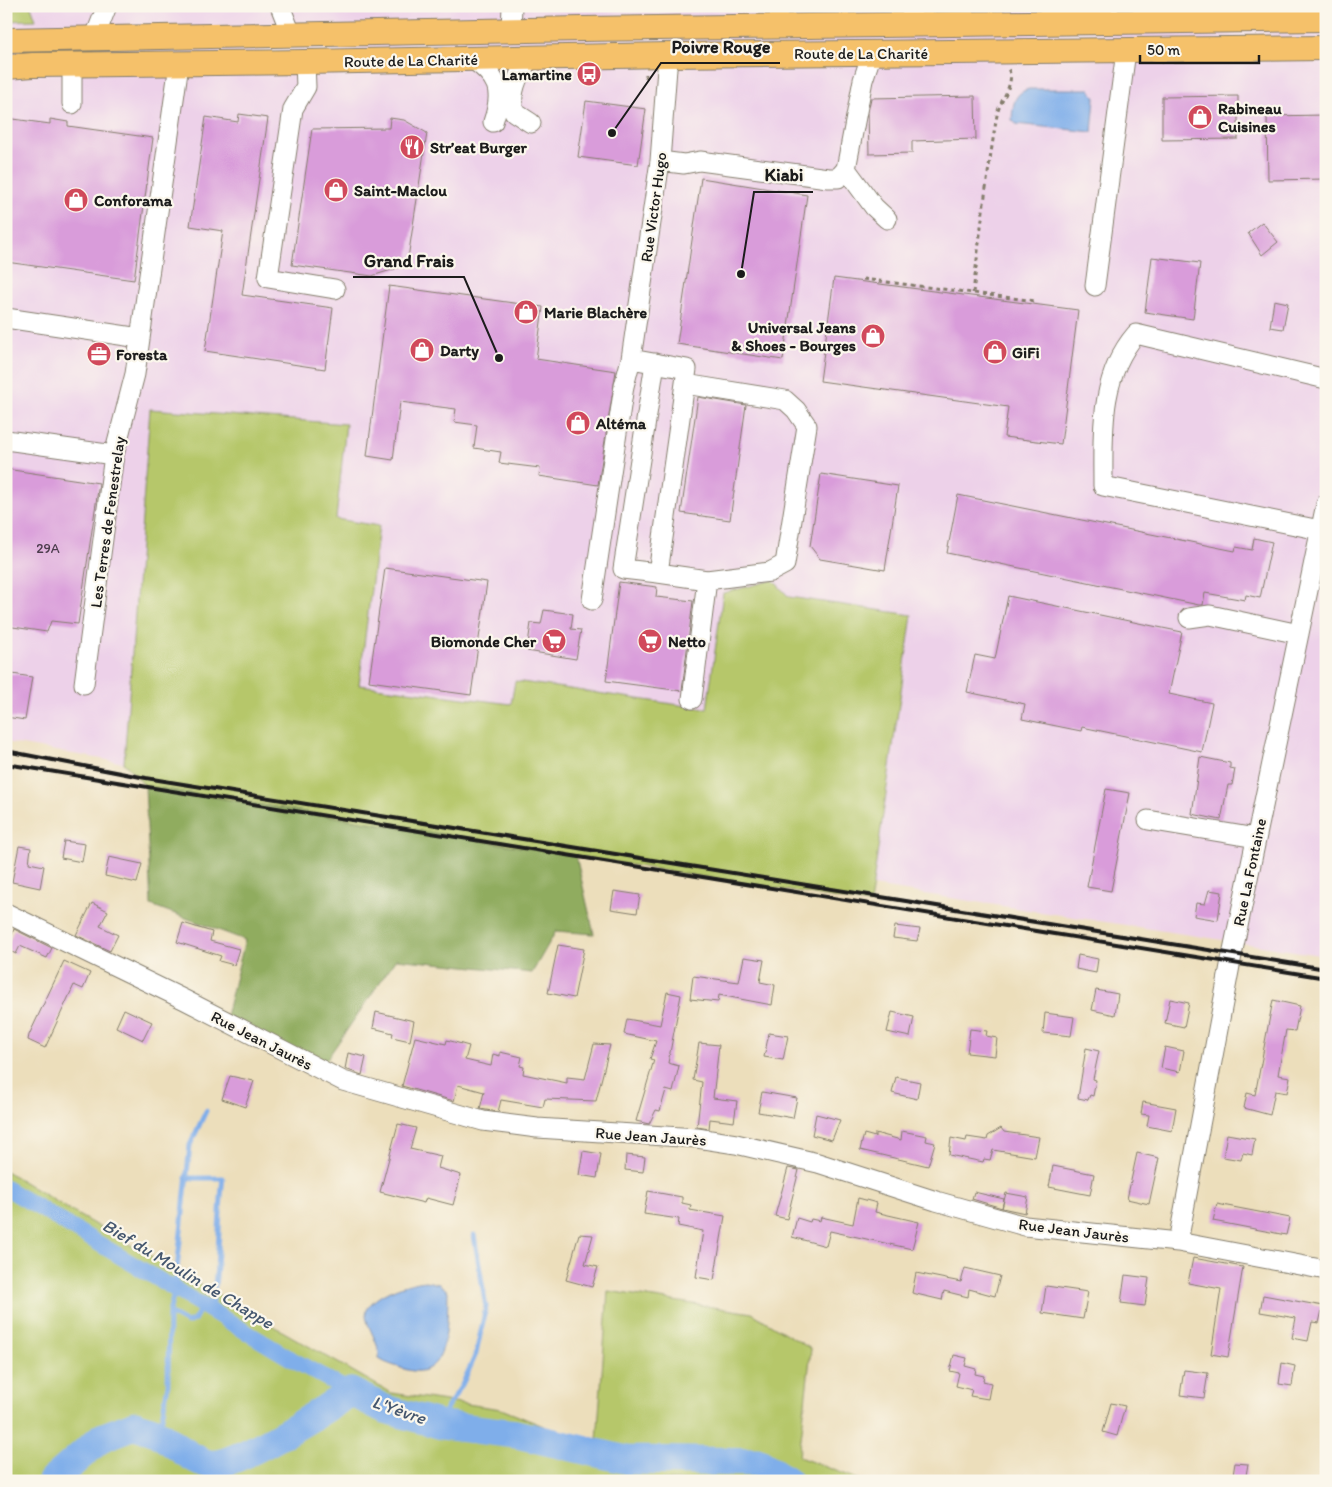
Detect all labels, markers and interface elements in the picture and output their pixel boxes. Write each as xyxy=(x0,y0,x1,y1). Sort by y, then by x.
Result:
callout: Poivre Rouge xyxy=(661,30,780,63)
scale bar xyxy=(1140,32,1258,64)
text: Poivre Rouge xyxy=(671,36,771,58)
text: 50 m xyxy=(1147,41,1180,59)
street label: Route de La Charité xyxy=(794,44,928,63)
street label: Route de La Charité xyxy=(344,50,478,71)
bus stop icon: Lamartine xyxy=(576,61,602,87)
place label: Lamartine xyxy=(501,65,572,84)
place label: Rabineau Cuisines xyxy=(1218,99,1282,136)
shop icon: Rabineau Cuisines xyxy=(1187,104,1213,130)
restaurant icon: Str’eat Burger xyxy=(399,134,425,160)
place label: Str’eat Burger xyxy=(430,138,528,158)
street label: Rue Victor Hugo xyxy=(636,151,671,263)
callout: Kiabi xyxy=(754,159,813,192)
text: Kiabi xyxy=(765,164,803,186)
shop icon: Saint-Maclou xyxy=(323,177,349,203)
place label: Saint-Maclou xyxy=(354,181,447,200)
shop icon: Conforama xyxy=(63,187,89,213)
place label: Conforama xyxy=(94,191,173,210)
callout: Grand Frais xyxy=(353,244,464,277)
text: Grand Frais xyxy=(364,250,454,272)
shop icon: Marie Blachère xyxy=(513,299,539,325)
place label: Marie Blachère xyxy=(544,303,647,322)
place label: Universal Jeans & Shoes - Bourges xyxy=(731,318,856,356)
shop icon: Universal Jeans & Shoes - Bourges xyxy=(860,323,886,349)
shop icon: Darty xyxy=(409,337,435,363)
shop icon: GiFi xyxy=(982,339,1008,365)
office icon: Foresta xyxy=(86,341,112,367)
place label: Darty xyxy=(440,341,479,361)
place label: GiFi xyxy=(1012,343,1040,362)
place label: Foresta xyxy=(116,345,168,364)
shop icon: Altéma xyxy=(565,410,591,436)
place label: Altéma xyxy=(595,414,647,433)
street label: Les Terres de Fenestrelay xyxy=(86,435,129,609)
house number: 29A xyxy=(36,540,60,557)
supermarket icon: Biomonde Cher xyxy=(541,628,567,654)
supermarket icon: Netto xyxy=(637,628,663,654)
place label: Biomonde Cher xyxy=(431,632,537,651)
place label: Netto xyxy=(668,632,706,651)
street label: Rue La Fontaine xyxy=(1229,816,1270,928)
street label: Rue Jean Jaurès xyxy=(208,1007,316,1074)
street label: Rue Jean Jaurès xyxy=(595,1123,707,1150)
water label: Bief du Moulin de Chappe xyxy=(98,1214,279,1335)
street label: Rue Jean Jaurès xyxy=(1018,1214,1130,1247)
water label: L'Yèvre xyxy=(369,1391,430,1430)

